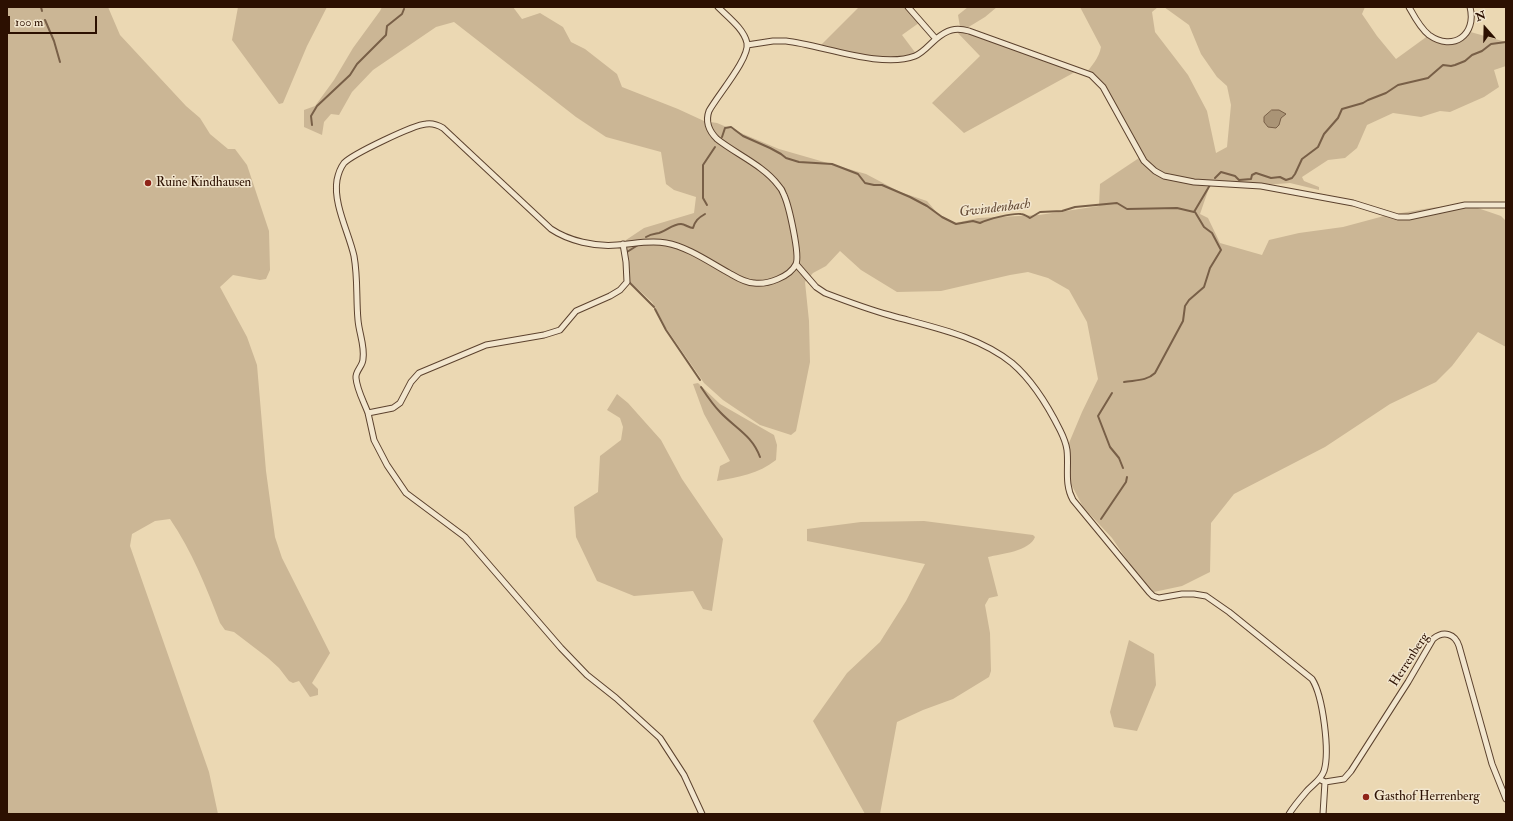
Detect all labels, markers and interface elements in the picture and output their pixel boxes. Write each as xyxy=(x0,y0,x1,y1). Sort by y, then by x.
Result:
scale bar xyxy=(10,8,99,34)
north arrow xyxy=(1465,8,1505,48)
text: N xyxy=(1474,8,1488,24)
text: 100 m xyxy=(15,15,43,30)
place label: Ruine Kindhausen xyxy=(156,175,251,191)
marker: Ruine Kindhausen xyxy=(143,178,153,188)
water label: Gwindenbach xyxy=(958,196,1032,222)
street label: Herrenberg xyxy=(1387,630,1433,690)
place label: Gasthof Herrenberg xyxy=(1374,789,1480,805)
marker: Gasthof Herrenberg xyxy=(1361,792,1371,802)

